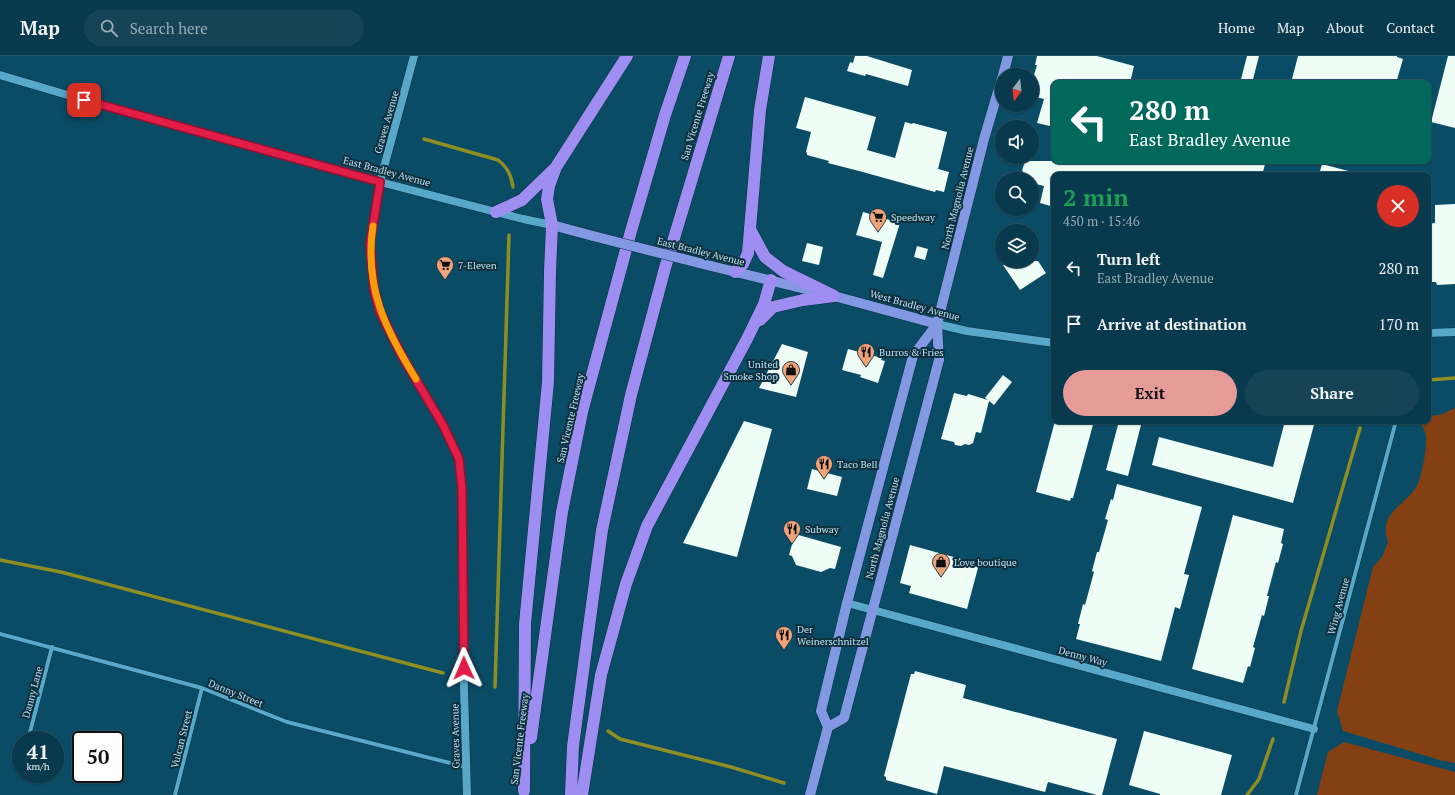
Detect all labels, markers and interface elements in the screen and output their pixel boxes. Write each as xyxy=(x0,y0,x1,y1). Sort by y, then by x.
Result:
search box xyxy=(84,10,364,46)
text: Map xyxy=(20,15,60,40)
icon: search xyxy=(98,17,120,39)
text: Search here xyxy=(130,18,208,38)
text: Home xyxy=(1218,18,1255,37)
text: Map xyxy=(1277,18,1304,37)
text: About xyxy=(1326,18,1364,37)
text: Contact xyxy=(1386,18,1435,37)
north arrow xyxy=(995,68,1039,112)
map controls xyxy=(995,68,1039,268)
street label: San Vicente Freeway xyxy=(678,70,717,162)
pin xyxy=(67,83,101,117)
icon: arrive xyxy=(73,89,95,111)
street label: Graves Avenue xyxy=(371,89,402,155)
text: 280 m xyxy=(1129,91,1210,128)
icon: left xyxy=(1063,96,1115,148)
button: sound xyxy=(995,120,1039,164)
text: East Bradley Avenue xyxy=(1129,127,1291,151)
street label: North Magnolia Avenue xyxy=(938,146,977,251)
street label: East Bradley Avenue xyxy=(342,154,432,189)
button: search xyxy=(995,172,1039,216)
text: 2 min xyxy=(1063,181,1129,213)
button: close xyxy=(1377,185,1419,227)
supermarket icon: Speedway xyxy=(868,207,888,232)
place label: Speedway xyxy=(891,211,936,224)
text: 450 m · 15:46 xyxy=(1063,212,1140,230)
button: layers xyxy=(995,224,1039,268)
street label: East Bradley Avenue xyxy=(656,234,746,269)
text: Turn left xyxy=(1097,249,1161,269)
supermarket icon: 7-Eleven xyxy=(435,255,455,280)
icon: left xyxy=(1063,257,1085,279)
text: 280 m xyxy=(1378,258,1419,278)
place label: 7-Eleven xyxy=(458,259,497,272)
text: East Bradley Avenue xyxy=(1097,269,1214,287)
street label: West Bradley Avenue xyxy=(868,287,961,324)
icon: arrive xyxy=(1063,313,1085,335)
text: Arrive at destination xyxy=(1097,314,1247,334)
text: 170 m xyxy=(1378,314,1419,334)
restaurant icon: Burros & Fries xyxy=(856,342,876,367)
place label: Burros & Fries xyxy=(879,346,944,359)
place label: United Smoke Shop xyxy=(724,358,778,383)
shop icon: United Smoke Shop xyxy=(781,360,801,385)
button: Exit xyxy=(1063,370,1237,416)
button: Share xyxy=(1245,370,1419,416)
street label: San Vicente Freeway xyxy=(554,371,587,464)
restaurant icon: Taco Bell xyxy=(814,454,834,479)
place label: Taco Bell xyxy=(837,458,878,471)
street label: North Magnolia Avenue xyxy=(863,476,902,581)
restaurant icon: Subway xyxy=(782,519,802,544)
place label: Subway xyxy=(805,523,840,536)
shop icon: Love boutique xyxy=(931,552,951,577)
place label: Love boutique xyxy=(954,556,1017,569)
street label: Wing Avenue xyxy=(1325,576,1352,636)
place label: Der Weinerschnitzel xyxy=(797,623,869,648)
restaurant icon: Der Weinerschnitzel xyxy=(774,625,794,650)
street label: Denny Way xyxy=(1057,644,1110,670)
position arrow xyxy=(443,647,485,689)
street label: Danny Lane xyxy=(19,665,46,719)
street label: Danny Street xyxy=(206,677,265,710)
street label: San Vicente Freeway xyxy=(507,692,532,785)
street label: Graves Avenue xyxy=(448,703,463,769)
street label: Vulcan Street xyxy=(168,708,195,770)
speed limit sign: 50 xyxy=(72,731,124,783)
text: 41 xyxy=(27,738,49,765)
text: km/h xyxy=(26,760,50,773)

